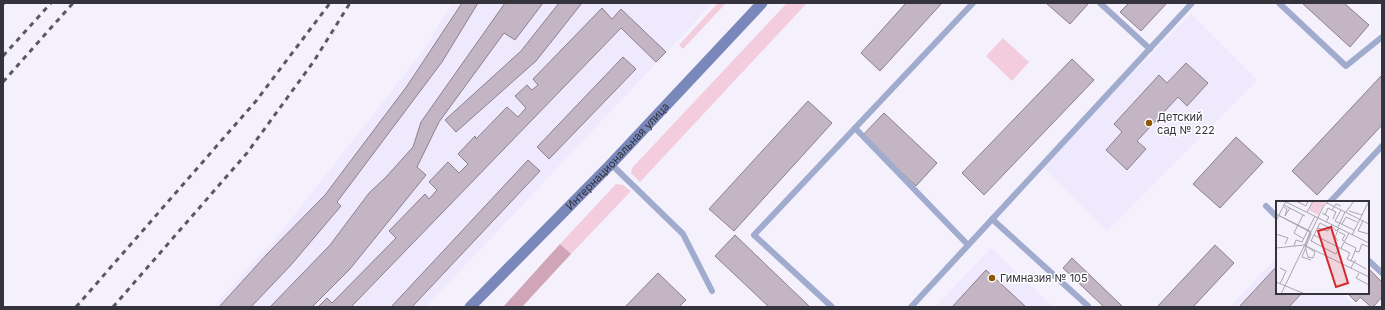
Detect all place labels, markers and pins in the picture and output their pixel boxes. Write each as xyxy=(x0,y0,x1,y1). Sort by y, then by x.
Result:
place label: Детский сад № 222 xyxy=(1157,110,1215,137)
marker: Детский сад № 222 xyxy=(1144,118,1154,128)
place label: Гимназия № 105 xyxy=(1000,271,1088,285)
marker: Гимназия № 105 xyxy=(987,273,997,283)

